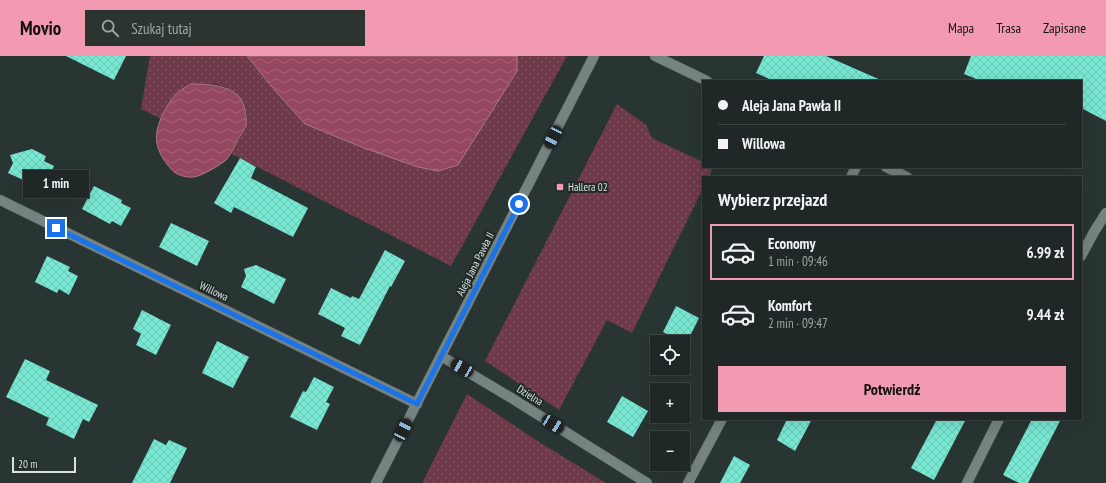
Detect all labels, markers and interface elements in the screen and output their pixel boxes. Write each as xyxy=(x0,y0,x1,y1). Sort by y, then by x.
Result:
search box xyxy=(85,10,365,46)
text: Movio xyxy=(20,16,61,40)
icon: search xyxy=(99,17,121,39)
text: Szukaj tutaj xyxy=(131,19,192,38)
text: Mapa xyxy=(948,19,974,37)
text: Trasa xyxy=(996,19,1021,37)
text: Zapisane xyxy=(1043,19,1086,37)
text: Aleja Jana Pawła II xyxy=(742,96,841,115)
car xyxy=(542,124,564,150)
text: Willowa xyxy=(742,134,785,153)
callout: 1 min xyxy=(23,170,89,198)
text: 1 min xyxy=(43,175,69,192)
place label: Hallera 02 xyxy=(568,180,608,194)
marker: Hallera 02 xyxy=(555,182,565,192)
text: Wybierz przejazd xyxy=(718,188,827,211)
route start xyxy=(510,195,528,213)
route end xyxy=(47,219,65,237)
street label: Aleja Jana Pawła II xyxy=(453,230,497,298)
icon: car xyxy=(720,234,756,270)
text: Economy xyxy=(768,234,816,253)
text: 6.99 zł xyxy=(1027,243,1064,262)
text: 1 min · 09:46 xyxy=(768,253,828,270)
street label: Willowa xyxy=(197,278,231,304)
icon: car xyxy=(720,296,756,332)
text: Komfort xyxy=(768,296,812,315)
text: 9.44 zł xyxy=(1027,305,1064,324)
text: 2 min · 09:47 xyxy=(768,315,828,332)
map controls xyxy=(650,335,690,471)
button: locate xyxy=(650,335,690,375)
car xyxy=(449,357,475,379)
button: Potwierdź xyxy=(718,366,1066,412)
street label: Dzielna xyxy=(514,382,546,408)
button: + xyxy=(650,383,690,423)
car xyxy=(540,413,566,435)
car xyxy=(392,417,414,443)
button: − xyxy=(650,431,690,471)
scale bar xyxy=(12,455,76,474)
text: 20 m xyxy=(18,457,37,471)

